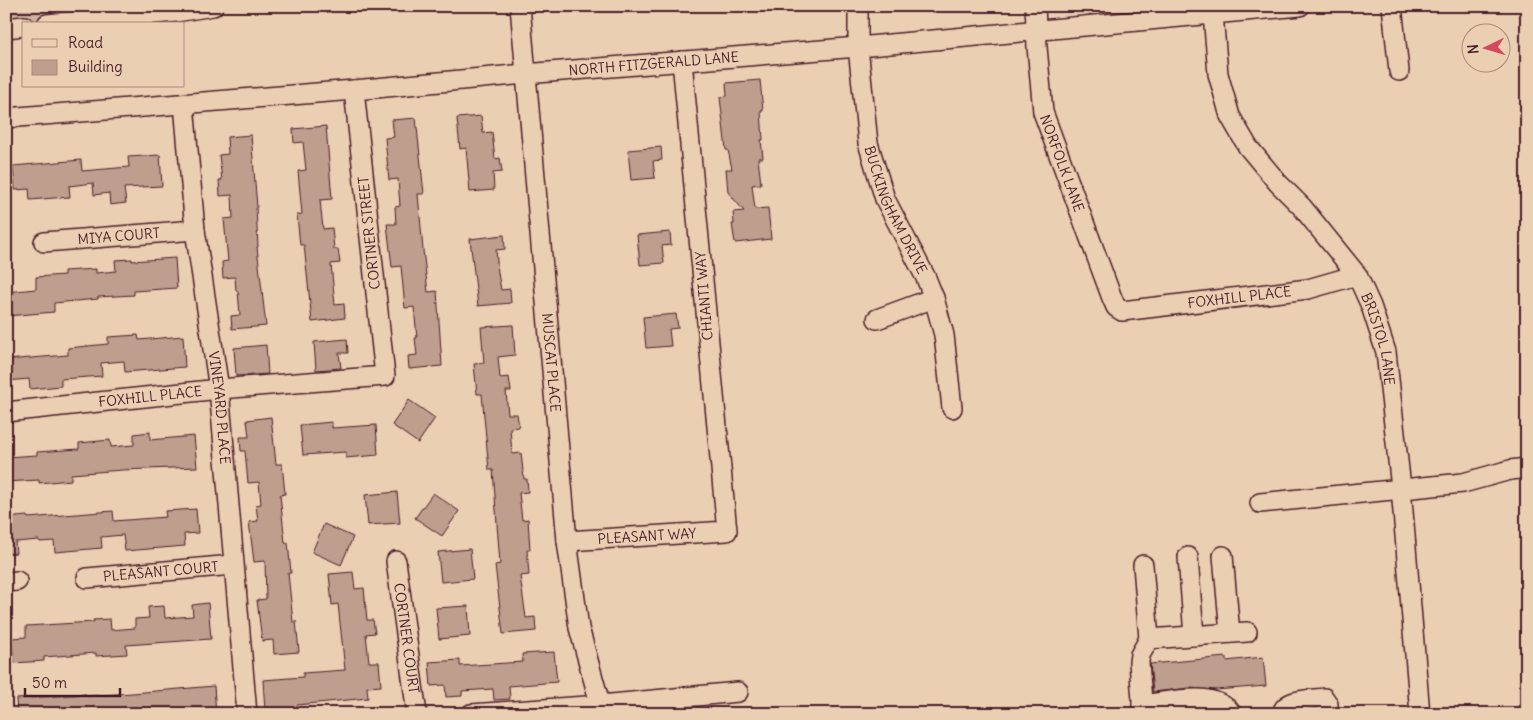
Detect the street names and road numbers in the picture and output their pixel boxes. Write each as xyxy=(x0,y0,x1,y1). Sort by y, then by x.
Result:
street label: NORTH FITZGERALD LANE xyxy=(568,48,739,79)
street label: NORFOLK LANE xyxy=(1036,112,1088,214)
street label: BUCKINGHAM DRIVE xyxy=(860,144,931,277)
street label: CORTNER STREET xyxy=(354,176,384,290)
street label: MIYA COURT xyxy=(77,224,161,248)
street label: CHIANTI WAY xyxy=(691,251,717,341)
street label: FOXHILL PLACE xyxy=(1187,282,1292,312)
street label: BRISTOL LANE xyxy=(1357,290,1399,386)
street label: MUSCAT PLACE xyxy=(538,312,565,413)
street label: VINEYARD PLACE xyxy=(204,350,234,465)
street label: FOXHILL PLACE xyxy=(97,382,203,411)
street label: PLEASANT WAY xyxy=(597,524,697,548)
street label: PLEASANT COURT xyxy=(102,557,219,586)
street label: CORTNER COURT xyxy=(390,582,423,695)

